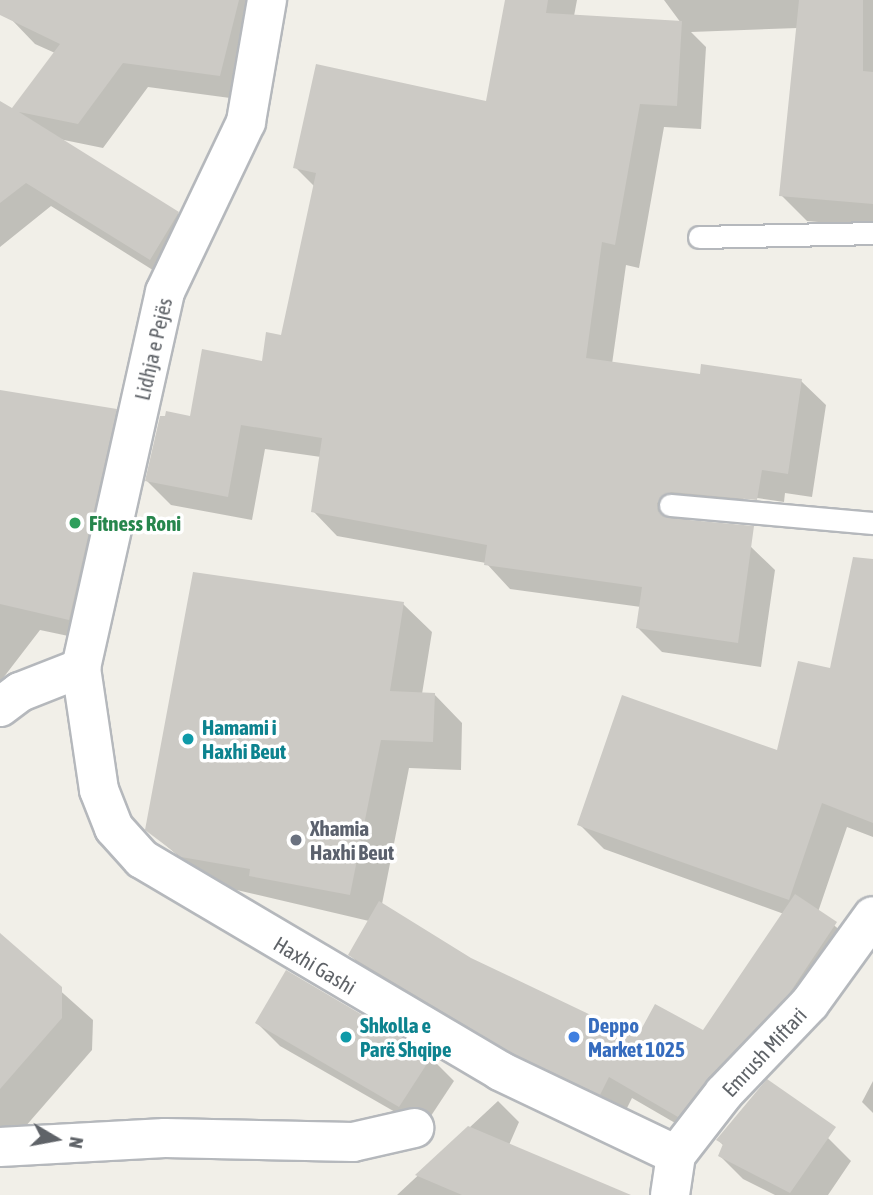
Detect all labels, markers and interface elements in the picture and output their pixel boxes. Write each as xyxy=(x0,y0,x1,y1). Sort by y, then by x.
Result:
street label: Lidhja e Pejës xyxy=(129,295,177,403)
place label: Fitness Roni xyxy=(89,510,181,536)
marker: Fitness Roni xyxy=(67,515,83,531)
place label: Hamami i Haxhi Beut xyxy=(202,714,286,764)
marker: Hamami i Haxhi Beut xyxy=(180,731,196,747)
place label: Xhamia Haxhi Beut xyxy=(310,815,394,865)
marker: Xhamia Haxhi Beut xyxy=(288,832,304,848)
street label: Haxhi Gashi xyxy=(269,931,361,999)
street label: Emrush Miftari xyxy=(716,1002,812,1102)
place label: Shkolla e Parë Shqipe xyxy=(360,1012,452,1062)
place label: Deppo Market 1025 xyxy=(588,1012,685,1062)
marker: Shkolla e Parë Shqipe xyxy=(338,1029,354,1045)
marker: Deppo Market 1025 xyxy=(566,1029,582,1045)
north arrow xyxy=(21,1104,91,1174)
text: N xyxy=(65,1135,88,1150)

